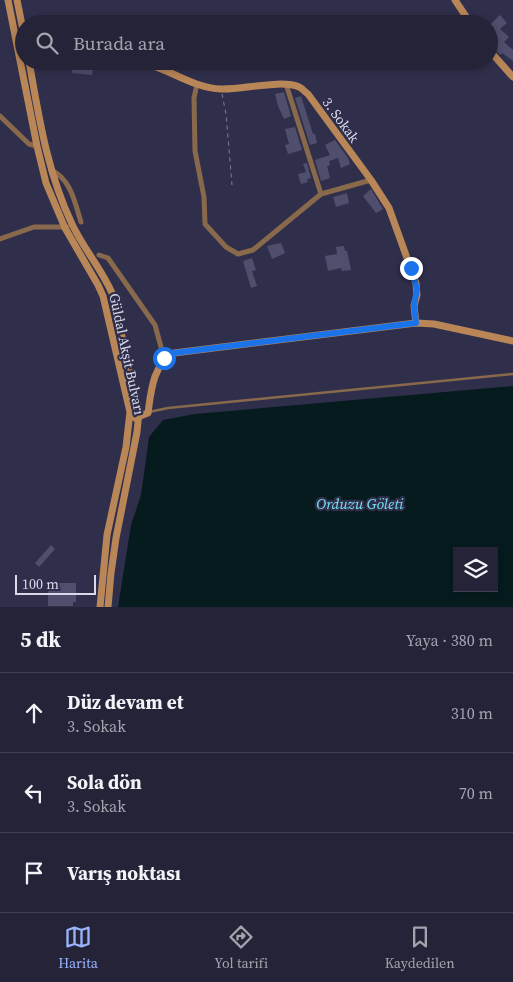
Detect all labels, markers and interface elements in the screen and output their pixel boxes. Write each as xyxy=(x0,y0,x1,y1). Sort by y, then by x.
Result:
search box xyxy=(15,15,498,70)
icon: search xyxy=(33,29,61,57)
text: Burada ara xyxy=(73,30,165,56)
street label: 3. Sokak xyxy=(318,93,364,147)
route end xyxy=(400,257,423,280)
street label: Güldal Akşit Bulvarı xyxy=(104,291,150,417)
route start xyxy=(153,347,176,370)
water label: Orduzu Göleti xyxy=(316,493,404,514)
map controls xyxy=(453,547,498,592)
button: layers xyxy=(453,547,498,592)
scale bar xyxy=(15,572,96,595)
text: 100 m xyxy=(22,574,59,594)
text: 5 dk xyxy=(20,625,61,654)
text: Yaya · 380 m xyxy=(406,629,493,651)
text: Düz devam et xyxy=(67,689,184,715)
icon: ahead xyxy=(20,699,48,727)
text: 310 m xyxy=(451,702,493,724)
text: 3. Sokak xyxy=(67,715,126,737)
text: Sola dön xyxy=(67,769,142,795)
icon: left xyxy=(20,779,48,807)
text: 70 m xyxy=(459,782,493,804)
text: 3. Sokak xyxy=(67,795,126,817)
icon: arrive xyxy=(20,859,48,887)
text: Varış noktası xyxy=(67,860,181,886)
tab: Harita xyxy=(58,923,98,973)
tab: Yol tarifi xyxy=(214,923,268,973)
tab: Kaydedilen xyxy=(385,923,455,973)

